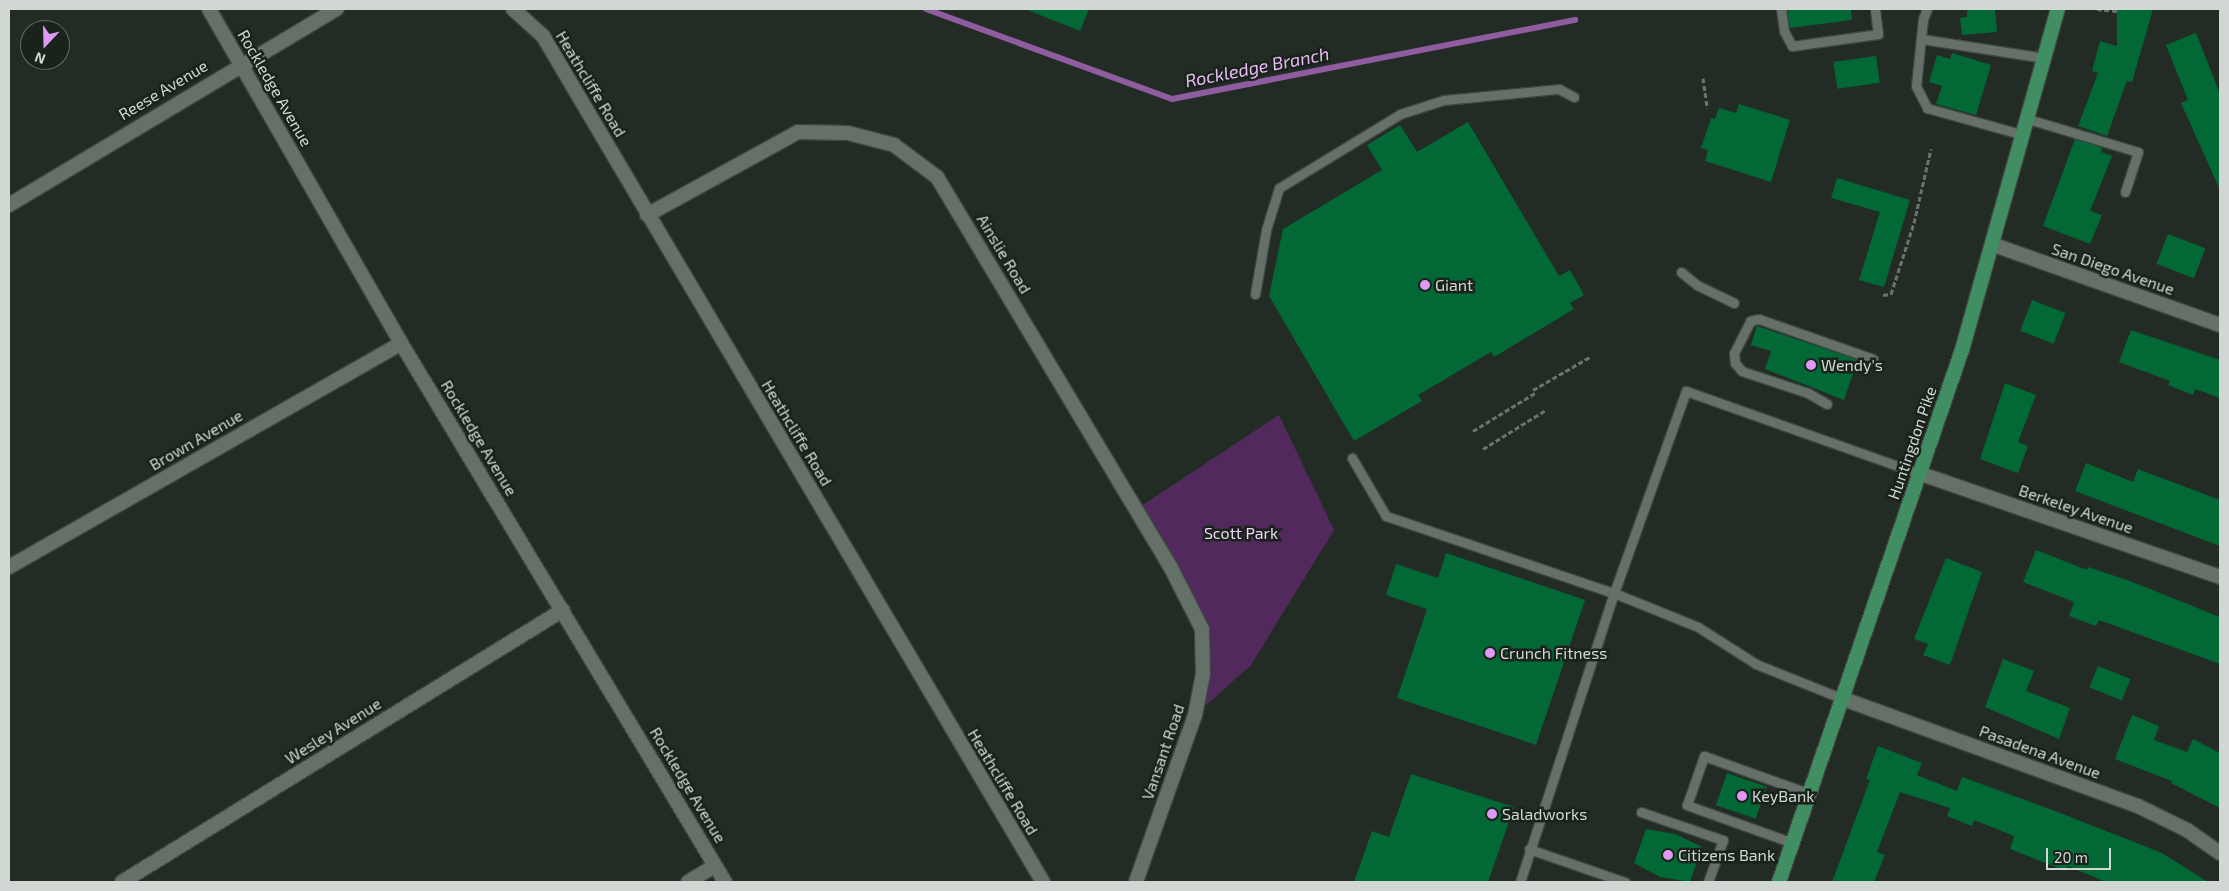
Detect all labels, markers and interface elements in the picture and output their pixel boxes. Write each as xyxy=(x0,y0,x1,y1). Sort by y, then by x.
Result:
north arrow xyxy=(20,20,70,70)
street label: Rockledge Avenue xyxy=(234,26,316,150)
street label: Heathcliffe Road xyxy=(552,28,630,140)
water label: Rockledge Branch xyxy=(1183,42,1331,92)
text: N xyxy=(32,49,48,68)
street label: Reese Avenue xyxy=(115,56,211,124)
street label: Ainslie Road xyxy=(973,211,1035,297)
street label: San Diego Avenue xyxy=(2049,239,2177,299)
place label: Giant xyxy=(1435,275,1473,295)
marker: Giant xyxy=(1419,279,1431,291)
place label: Wendy's xyxy=(1821,355,1883,375)
marker: Wendy's xyxy=(1805,359,1817,371)
street label: Rockledge Avenue xyxy=(437,376,521,500)
street label: Heathcliffe Road xyxy=(758,377,836,489)
street label: Huntingdon Pike xyxy=(1884,384,1940,502)
street label: Brown Avenue xyxy=(146,405,246,475)
street label: Berkeley Avenue xyxy=(2016,480,2136,538)
park label: Scott Park xyxy=(1204,523,1278,543)
place label: Crunch Fitness xyxy=(1500,643,1607,663)
marker: Crunch Fitness xyxy=(1484,647,1496,659)
street label: Wesley Avenue xyxy=(281,694,385,768)
street label: Vansant Road xyxy=(1138,702,1188,802)
street label: Pasadena Avenue xyxy=(1977,721,2103,783)
street label: Rockledge Avenue xyxy=(646,723,730,847)
street label: Heathcliffe Road xyxy=(964,726,1042,838)
place label: KeyBank xyxy=(1752,786,1814,806)
marker: KeyBank xyxy=(1736,790,1748,802)
place label: Saladworks xyxy=(1502,804,1587,824)
marker: Saladworks xyxy=(1486,808,1498,820)
scale bar xyxy=(2049,838,2114,870)
place label: Citizens Bank xyxy=(1678,845,1775,865)
text: 20 m xyxy=(2054,848,2088,866)
marker: Citizens Bank xyxy=(1662,849,1674,861)

